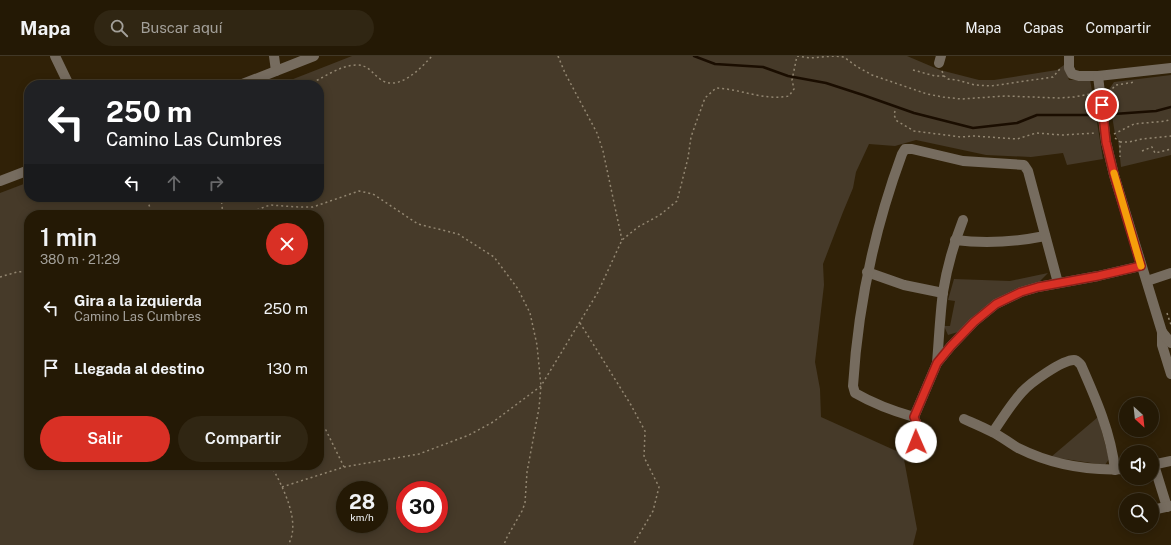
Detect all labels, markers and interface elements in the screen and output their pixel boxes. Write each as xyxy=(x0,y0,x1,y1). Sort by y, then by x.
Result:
search box xyxy=(94,10,374,46)
text: Mapa xyxy=(20,17,70,39)
icon: search xyxy=(108,17,130,39)
text: Buscar aquí xyxy=(140,19,222,36)
text: Mapa xyxy=(965,20,1001,36)
text: Capas xyxy=(1023,20,1064,36)
text: Compartir xyxy=(1086,20,1151,36)
pin xyxy=(1085,88,1119,122)
icon: arrive xyxy=(1091,94,1113,116)
text: 250 m xyxy=(106,95,192,128)
icon: left xyxy=(40,96,92,148)
text: Camino Las Cumbres xyxy=(106,129,282,150)
icon: left xyxy=(121,172,143,194)
icon: ahead xyxy=(163,172,185,194)
icon: right xyxy=(205,172,227,194)
text: 1 min xyxy=(40,223,97,251)
button: close xyxy=(266,223,308,265)
text: 380 m · 21:29 xyxy=(40,252,120,267)
text: Gira a la izquierda xyxy=(74,292,202,309)
icon: left xyxy=(40,297,62,319)
text: 250 m xyxy=(264,300,308,317)
text: Camino Las Cumbres xyxy=(74,309,201,324)
icon: arrive xyxy=(40,357,62,379)
text: Llegada al destino xyxy=(74,360,205,377)
text: 130 m xyxy=(267,360,308,377)
north arrow xyxy=(1119,397,1159,437)
map controls xyxy=(1119,397,1159,533)
button: Salir xyxy=(40,416,170,462)
button: Compartir xyxy=(178,416,308,462)
position arrow xyxy=(895,421,937,463)
button: sound xyxy=(1119,445,1159,485)
speed limit sign: 30 xyxy=(396,481,448,533)
text: 28 xyxy=(349,490,375,514)
button: search xyxy=(1119,493,1159,533)
text: km/h xyxy=(350,511,374,523)

